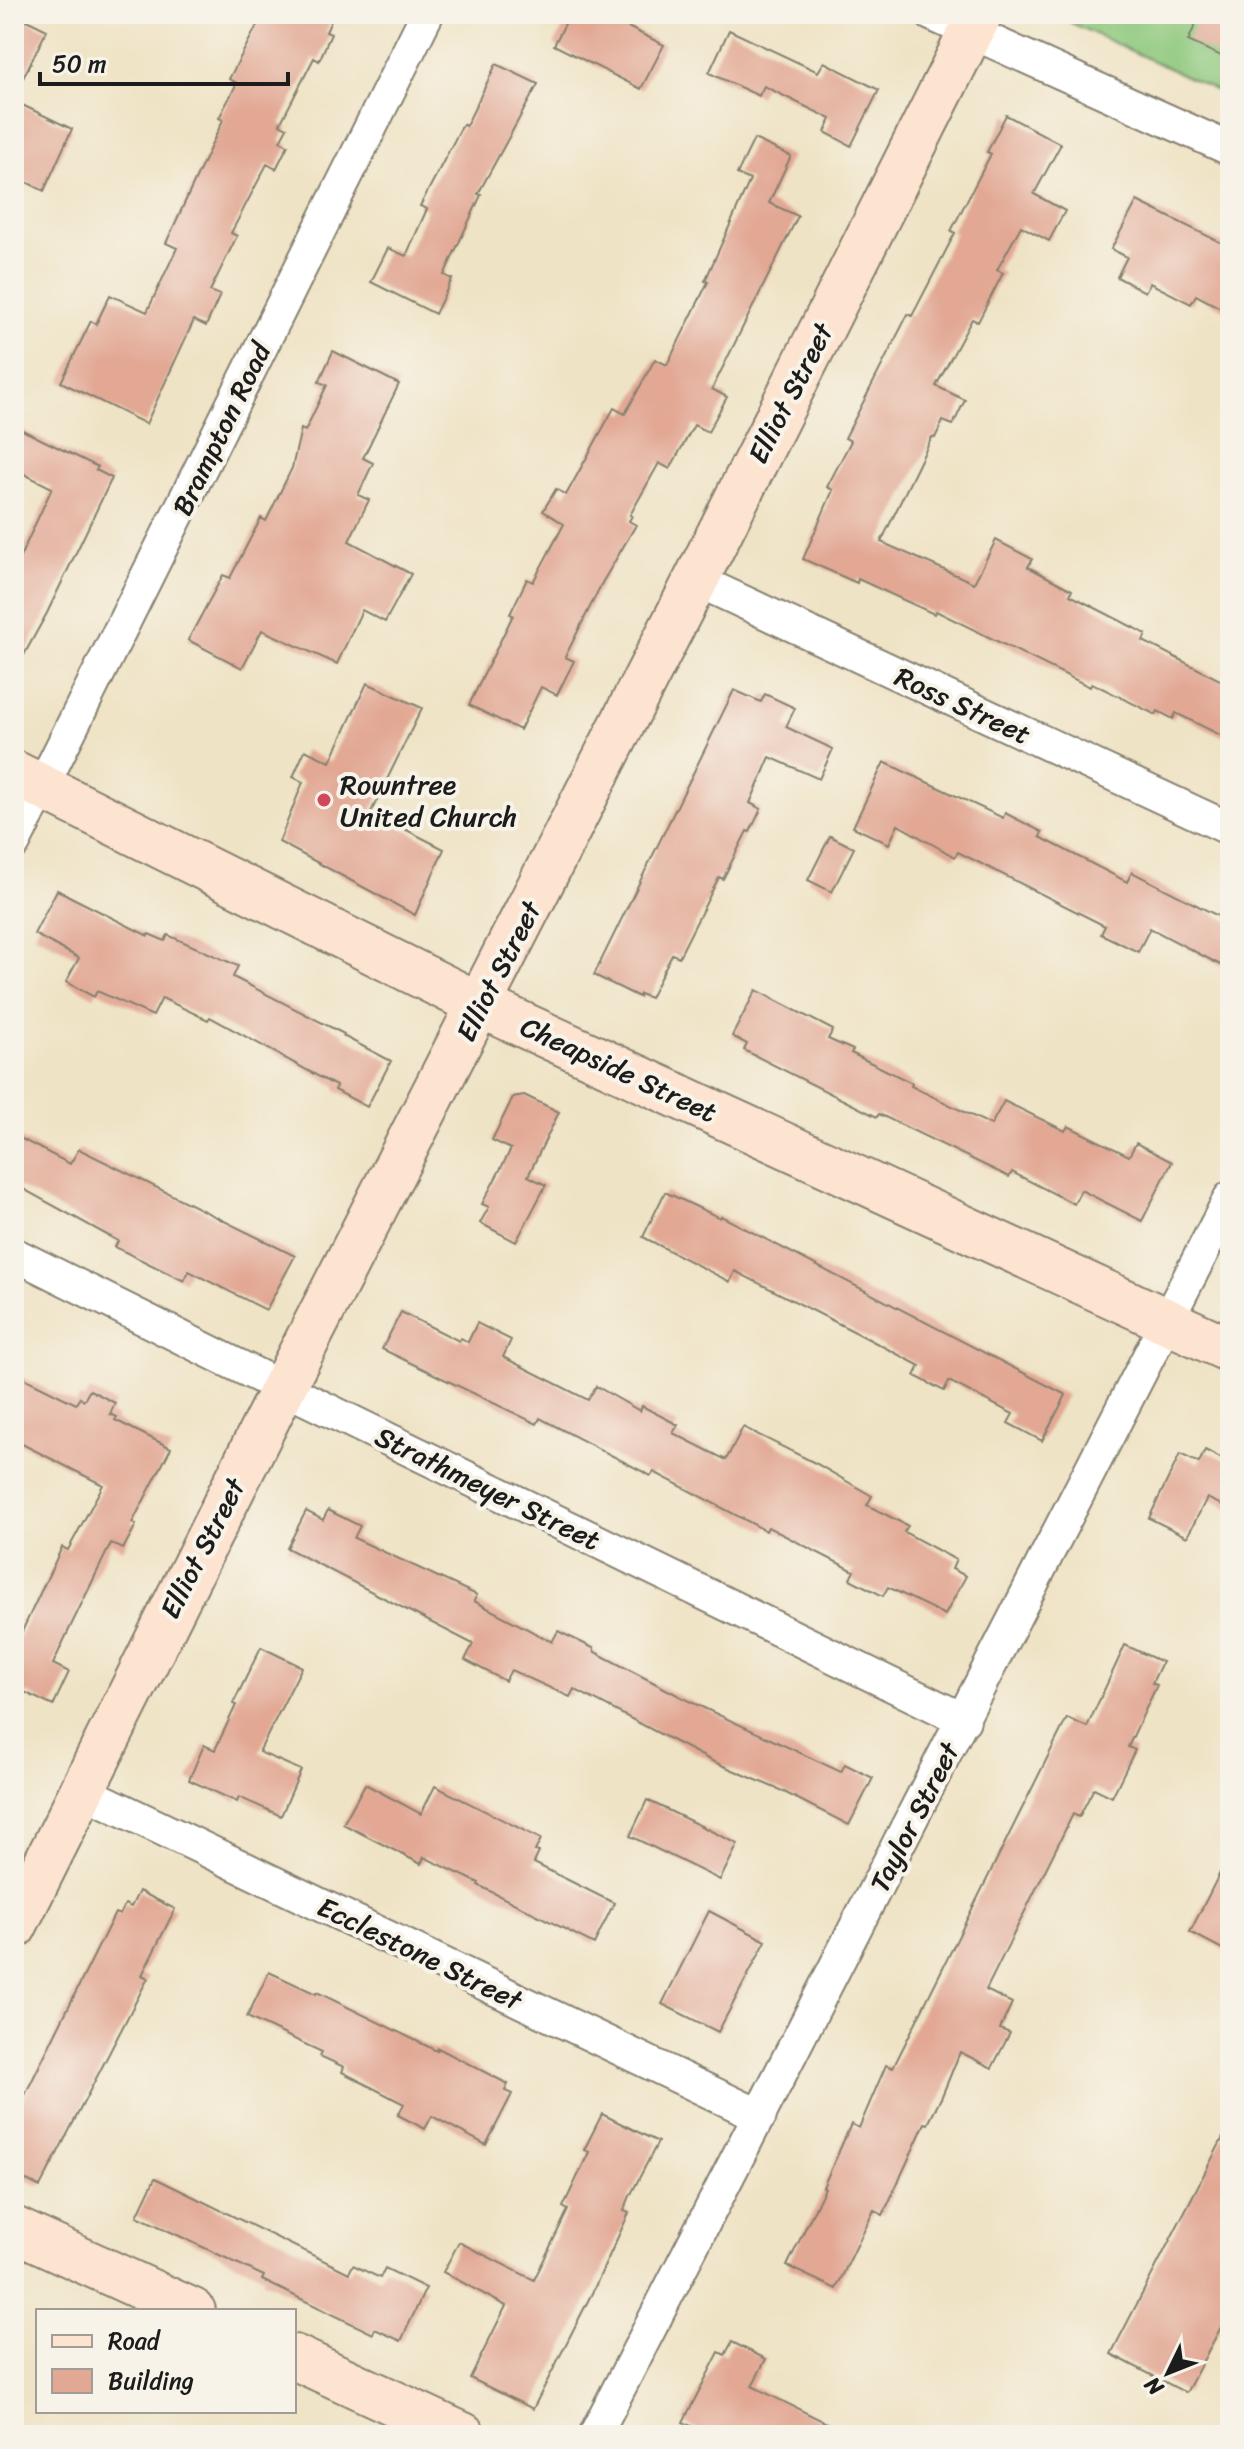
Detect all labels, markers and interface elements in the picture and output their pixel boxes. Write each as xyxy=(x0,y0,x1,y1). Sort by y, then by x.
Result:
scale bar xyxy=(40,36,288,86)
text: 50 m xyxy=(52,43,107,85)
street label: Elliot Street xyxy=(734,313,848,472)
street label: Brampton Road xyxy=(158,332,286,524)
street label: Ross Street xyxy=(886,652,1039,758)
place label: Rowntree United Church xyxy=(340,760,517,841)
marker: Rowntree United Church xyxy=(315,791,333,809)
street label: Elliot Street xyxy=(442,891,556,1050)
street label: Cheapside Street xyxy=(512,1002,725,1137)
street label: Strathmeyer Street xyxy=(366,1412,609,1564)
street label: Elliot Street xyxy=(146,1468,260,1627)
street label: Taylor Street xyxy=(856,1732,974,1901)
street label: Ecclestone Street xyxy=(309,1883,532,2025)
legend xyxy=(36,2309,296,2413)
text: Road xyxy=(108,2320,162,2362)
north arrow xyxy=(1128,2333,1208,2413)
text: Building xyxy=(108,2360,194,2402)
text: N xyxy=(1134,2367,1174,2406)

